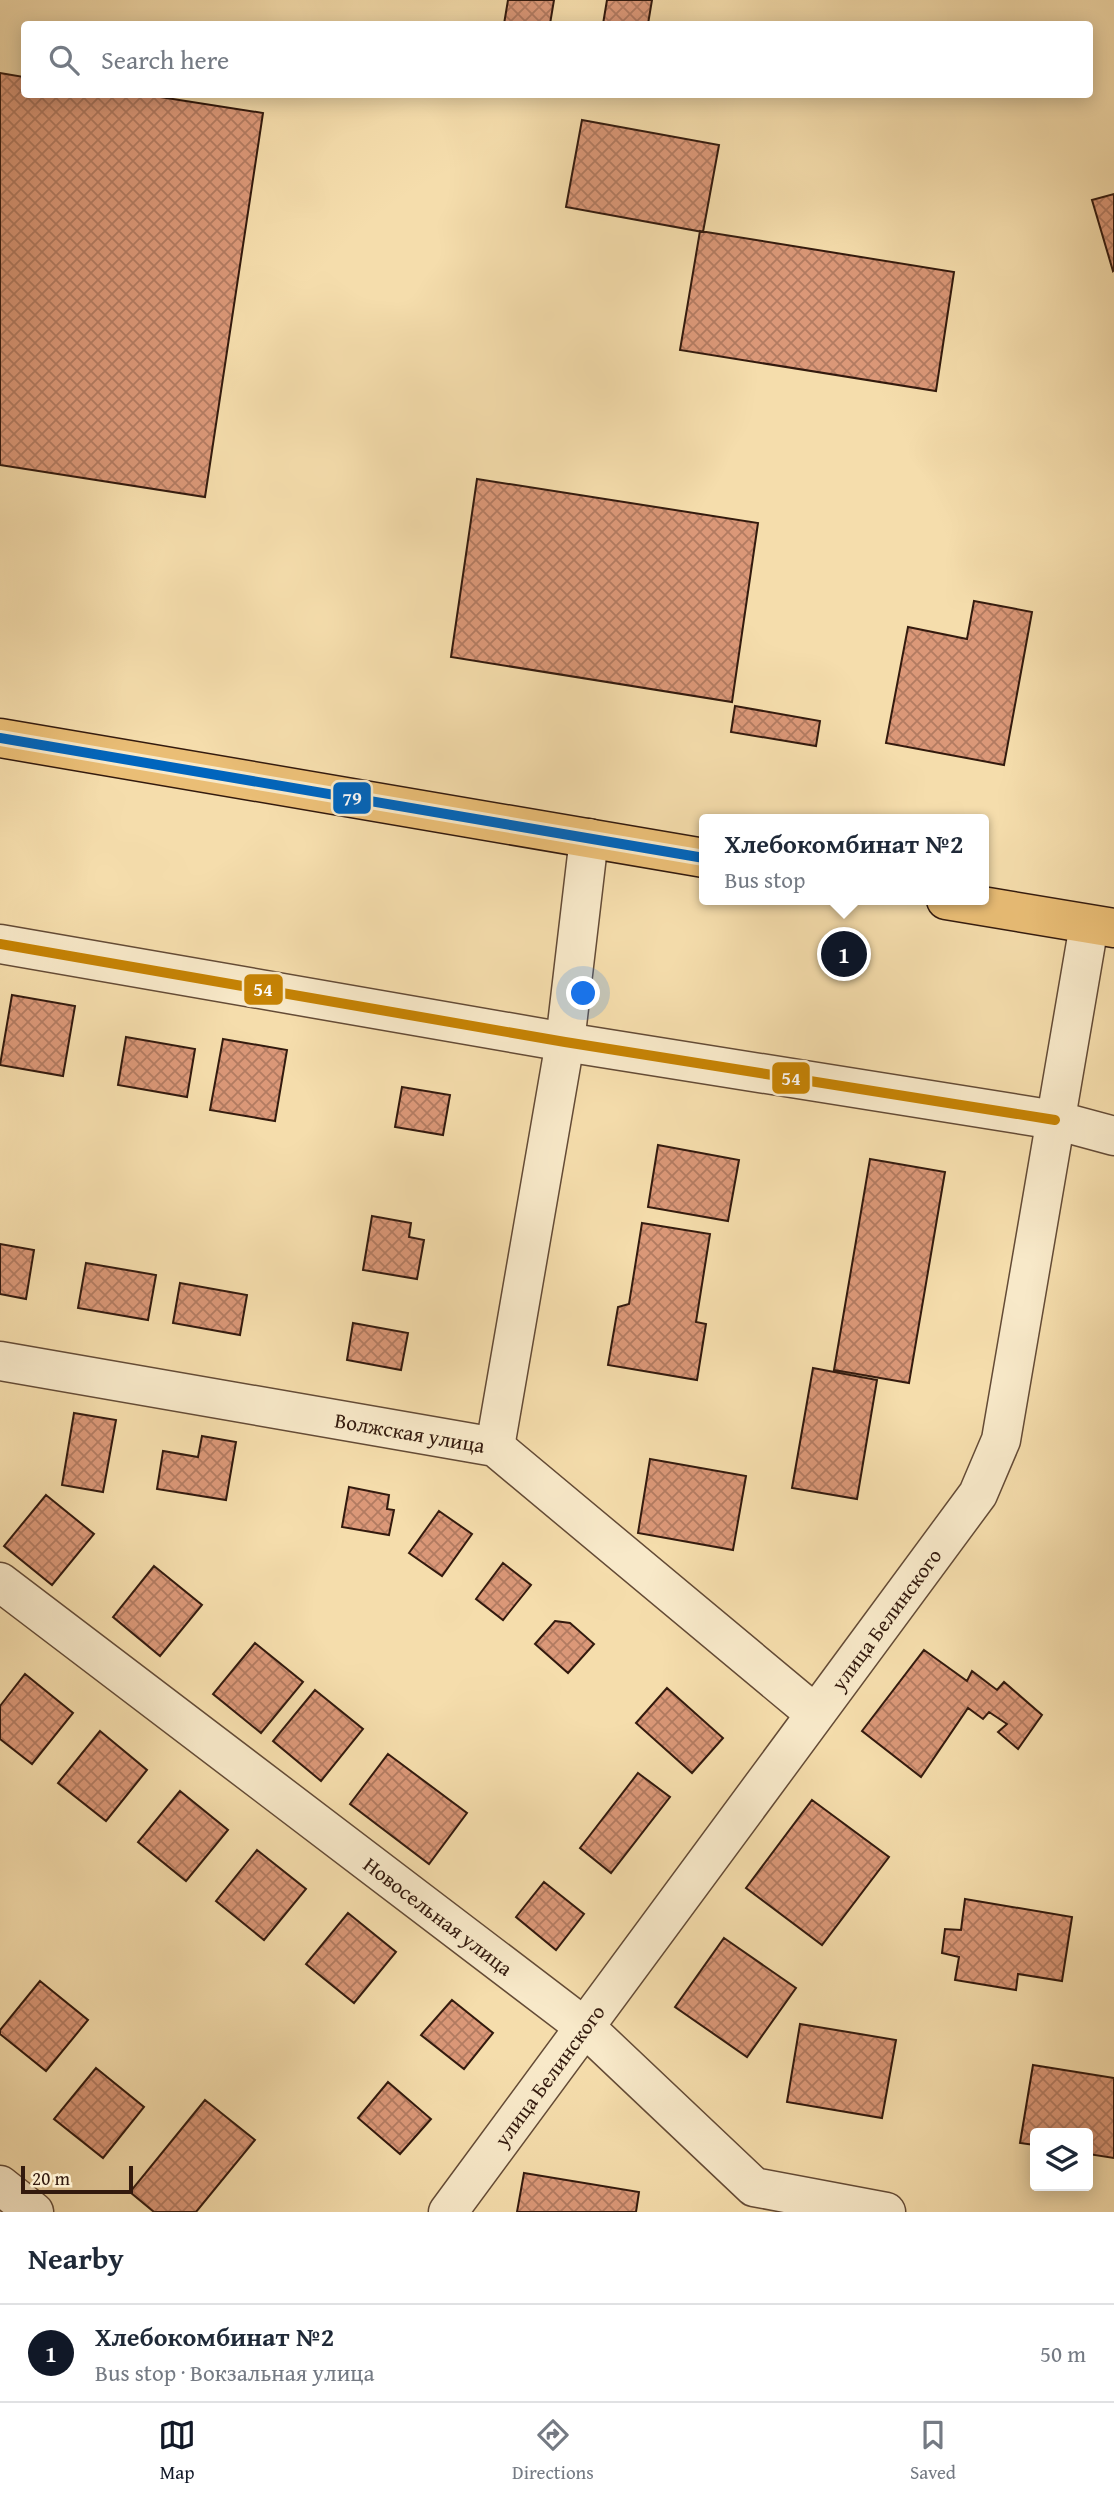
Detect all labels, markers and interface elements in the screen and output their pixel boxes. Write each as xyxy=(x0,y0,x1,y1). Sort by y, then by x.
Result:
search box xyxy=(21,21,1093,98)
text: Search here xyxy=(101,40,229,79)
icon: search xyxy=(45,41,83,79)
line badge: 79 xyxy=(332,781,372,815)
text: 79 xyxy=(342,784,362,812)
popup xyxy=(699,814,989,905)
text: Хлебокомбинат №2 xyxy=(724,824,964,863)
text: Bus stop xyxy=(724,863,805,896)
pin: 1 xyxy=(821,928,867,980)
line badge: 54 xyxy=(243,973,284,1006)
text: 54 xyxy=(253,975,273,1003)
your location xyxy=(566,976,600,1010)
line badge: 54 xyxy=(771,1061,811,1095)
text: 54 xyxy=(781,1064,801,1092)
street label: Волжская улица xyxy=(332,1404,487,1460)
street label: улица Белинского xyxy=(822,1541,949,1697)
street label: Новосельная улица xyxy=(357,1849,520,1983)
street label: улица Белинского xyxy=(485,1998,612,2154)
map controls xyxy=(1030,2128,1093,2191)
button: layers xyxy=(1030,2128,1093,2191)
scale bar xyxy=(21,2163,133,2195)
text: 20 m xyxy=(32,2164,70,2192)
text: Nearby xyxy=(28,2236,124,2280)
text: Хлебокомбинат №2 xyxy=(95,2317,334,2356)
text: 1 xyxy=(45,2337,57,2370)
text: 50 m xyxy=(1040,2337,1086,2370)
text: Bus stop · Вокзальная улица xyxy=(95,2356,374,2389)
tab: Map xyxy=(158,2416,196,2486)
tab: Directions xyxy=(512,2416,594,2486)
tab: Saved xyxy=(910,2416,956,2486)

